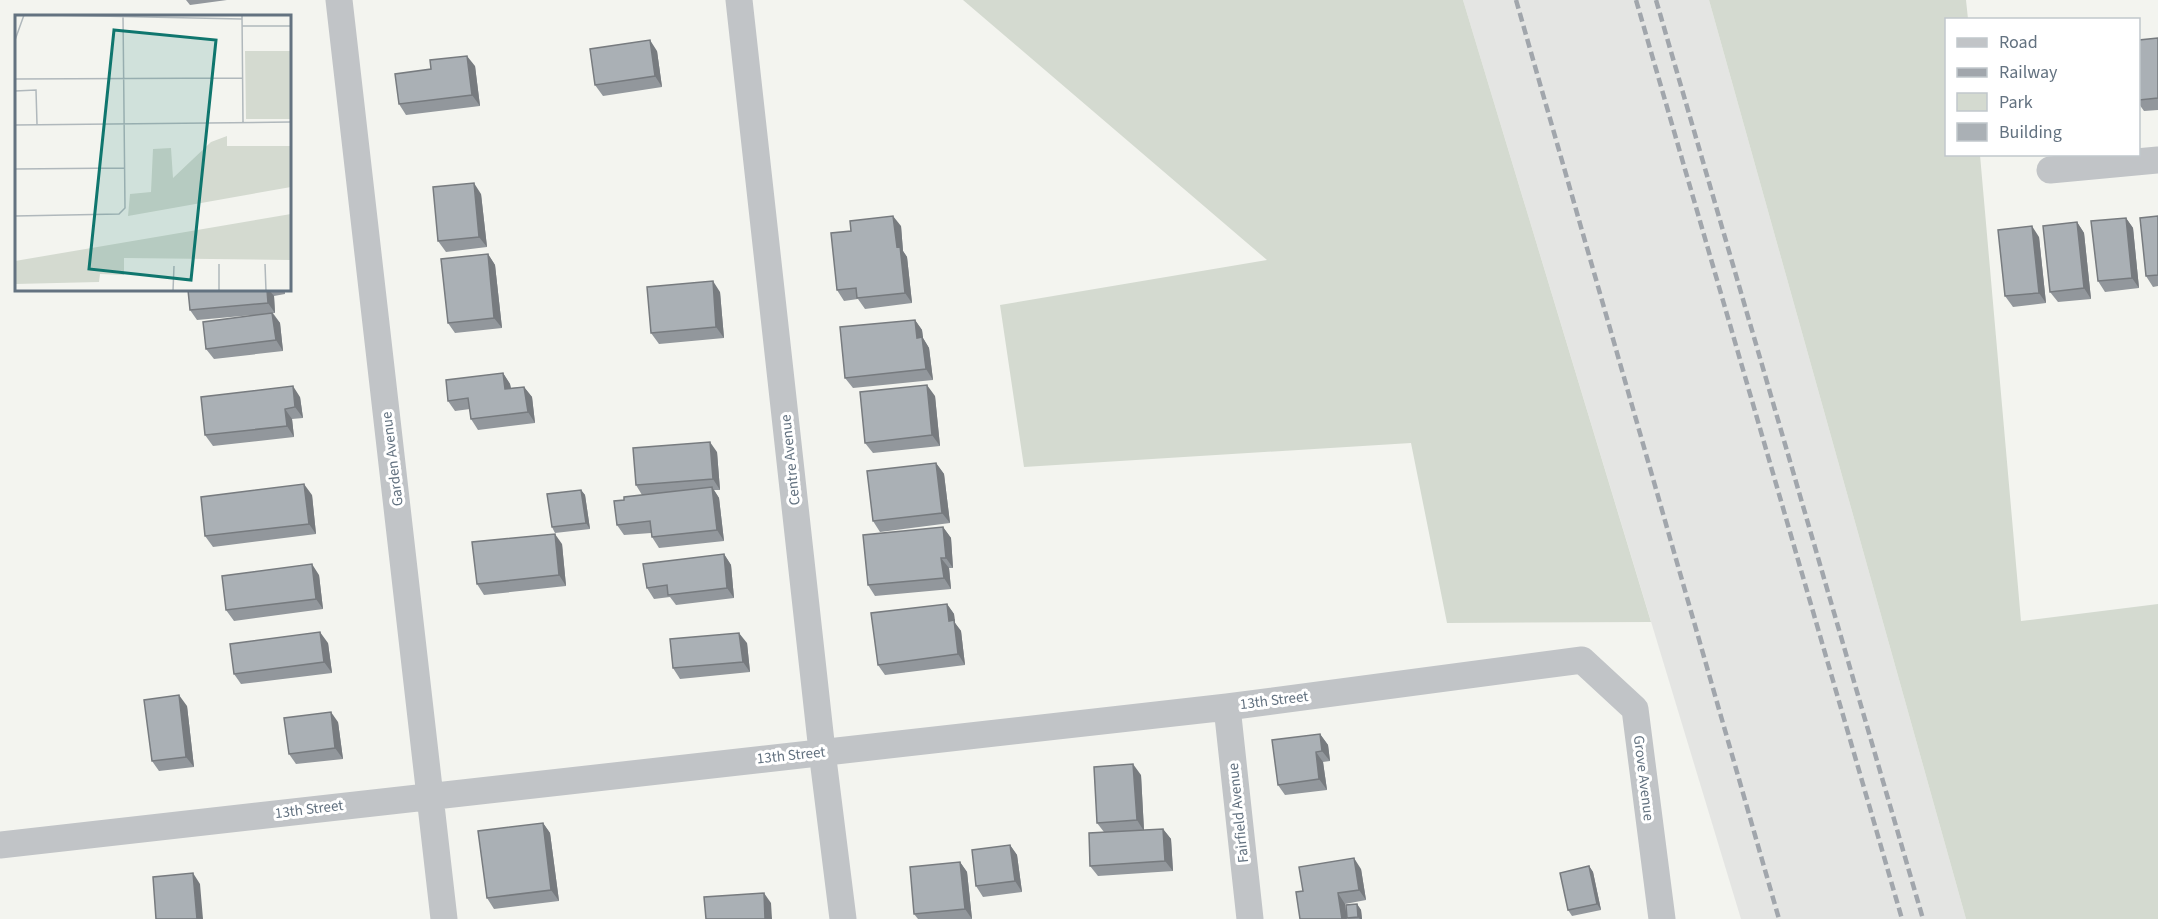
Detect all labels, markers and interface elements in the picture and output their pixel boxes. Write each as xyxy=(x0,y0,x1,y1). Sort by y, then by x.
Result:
inset map xyxy=(15,15,291,291)
legend xyxy=(1945,18,2140,156)
text: Road xyxy=(1999,30,2038,55)
text: Railway xyxy=(1999,60,2058,85)
text: Park xyxy=(1999,90,2033,115)
text: Building xyxy=(1999,120,2062,145)
street label: Garden Avenue xyxy=(376,410,409,507)
street label: Centre Avenue xyxy=(775,414,806,506)
street label: 13th Street xyxy=(1239,686,1309,715)
street label: Grove Avenue xyxy=(1628,734,1659,822)
street label: 13th Street xyxy=(756,741,826,770)
street label: Fairfield Avenue xyxy=(1223,762,1254,864)
street label: 13th Street xyxy=(274,795,344,824)

